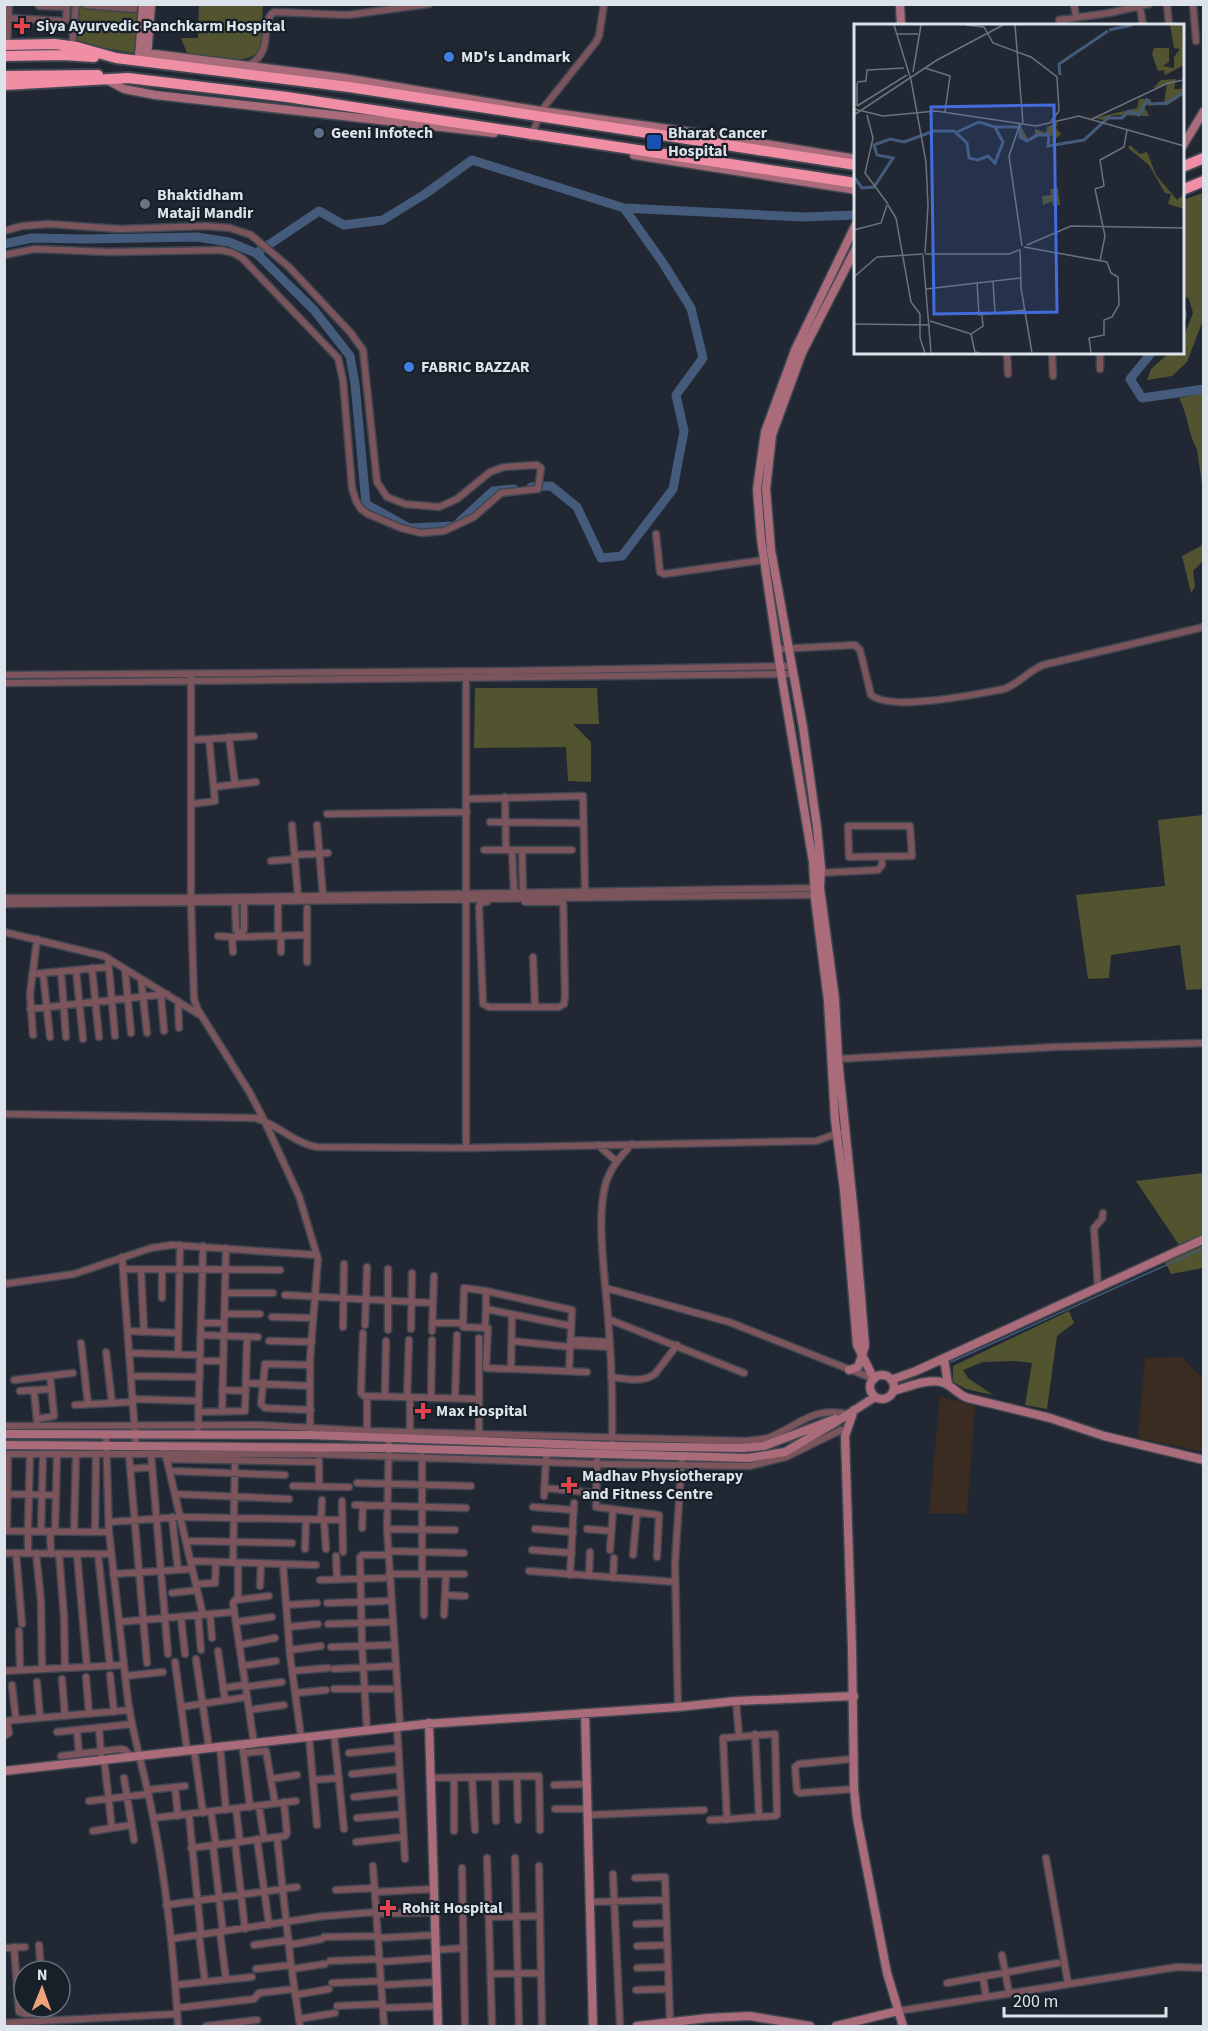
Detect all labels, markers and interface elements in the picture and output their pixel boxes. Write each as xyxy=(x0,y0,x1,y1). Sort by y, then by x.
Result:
place label: Siya Ayurvedic Panchkarm Hospital xyxy=(36,15,286,37)
marker: Siya Ayurvedic Panchkarm Hospital xyxy=(13,17,31,35)
inset map xyxy=(854,24,1184,354)
place label: MD's Landmark xyxy=(461,46,571,68)
marker: MD's Landmark xyxy=(442,50,456,64)
place label: Geeni Infotech xyxy=(331,122,433,144)
place label: Bharat Cancer Hospital xyxy=(668,122,768,162)
marker: Geeni Infotech xyxy=(312,126,326,140)
marker: Bharat Cancer Hospital xyxy=(645,133,663,151)
place label: Bhaktidham Mataji Mandir xyxy=(157,184,254,224)
marker: Bhaktidham Mataji Mandir xyxy=(138,197,152,211)
place label: FABRIC BAZZAR xyxy=(421,356,530,378)
marker: FABRIC BAZZAR xyxy=(402,360,416,374)
place label: Max Hospital xyxy=(436,1400,528,1422)
marker: Max Hospital xyxy=(414,1402,432,1420)
place label: Madhav Physiotherapy and Fitness Centre xyxy=(582,1465,744,1505)
marker: Madhav Physiotherapy and Fitness Centre xyxy=(560,1476,578,1494)
place label: Rohit Hospital xyxy=(402,1897,503,1919)
marker: Rohit Hospital xyxy=(379,1899,397,1917)
north arrow xyxy=(12,1959,72,2019)
text: N xyxy=(37,1964,48,1986)
scale bar xyxy=(1004,1980,1166,2018)
text: 200 m xyxy=(1013,1989,1058,2014)

